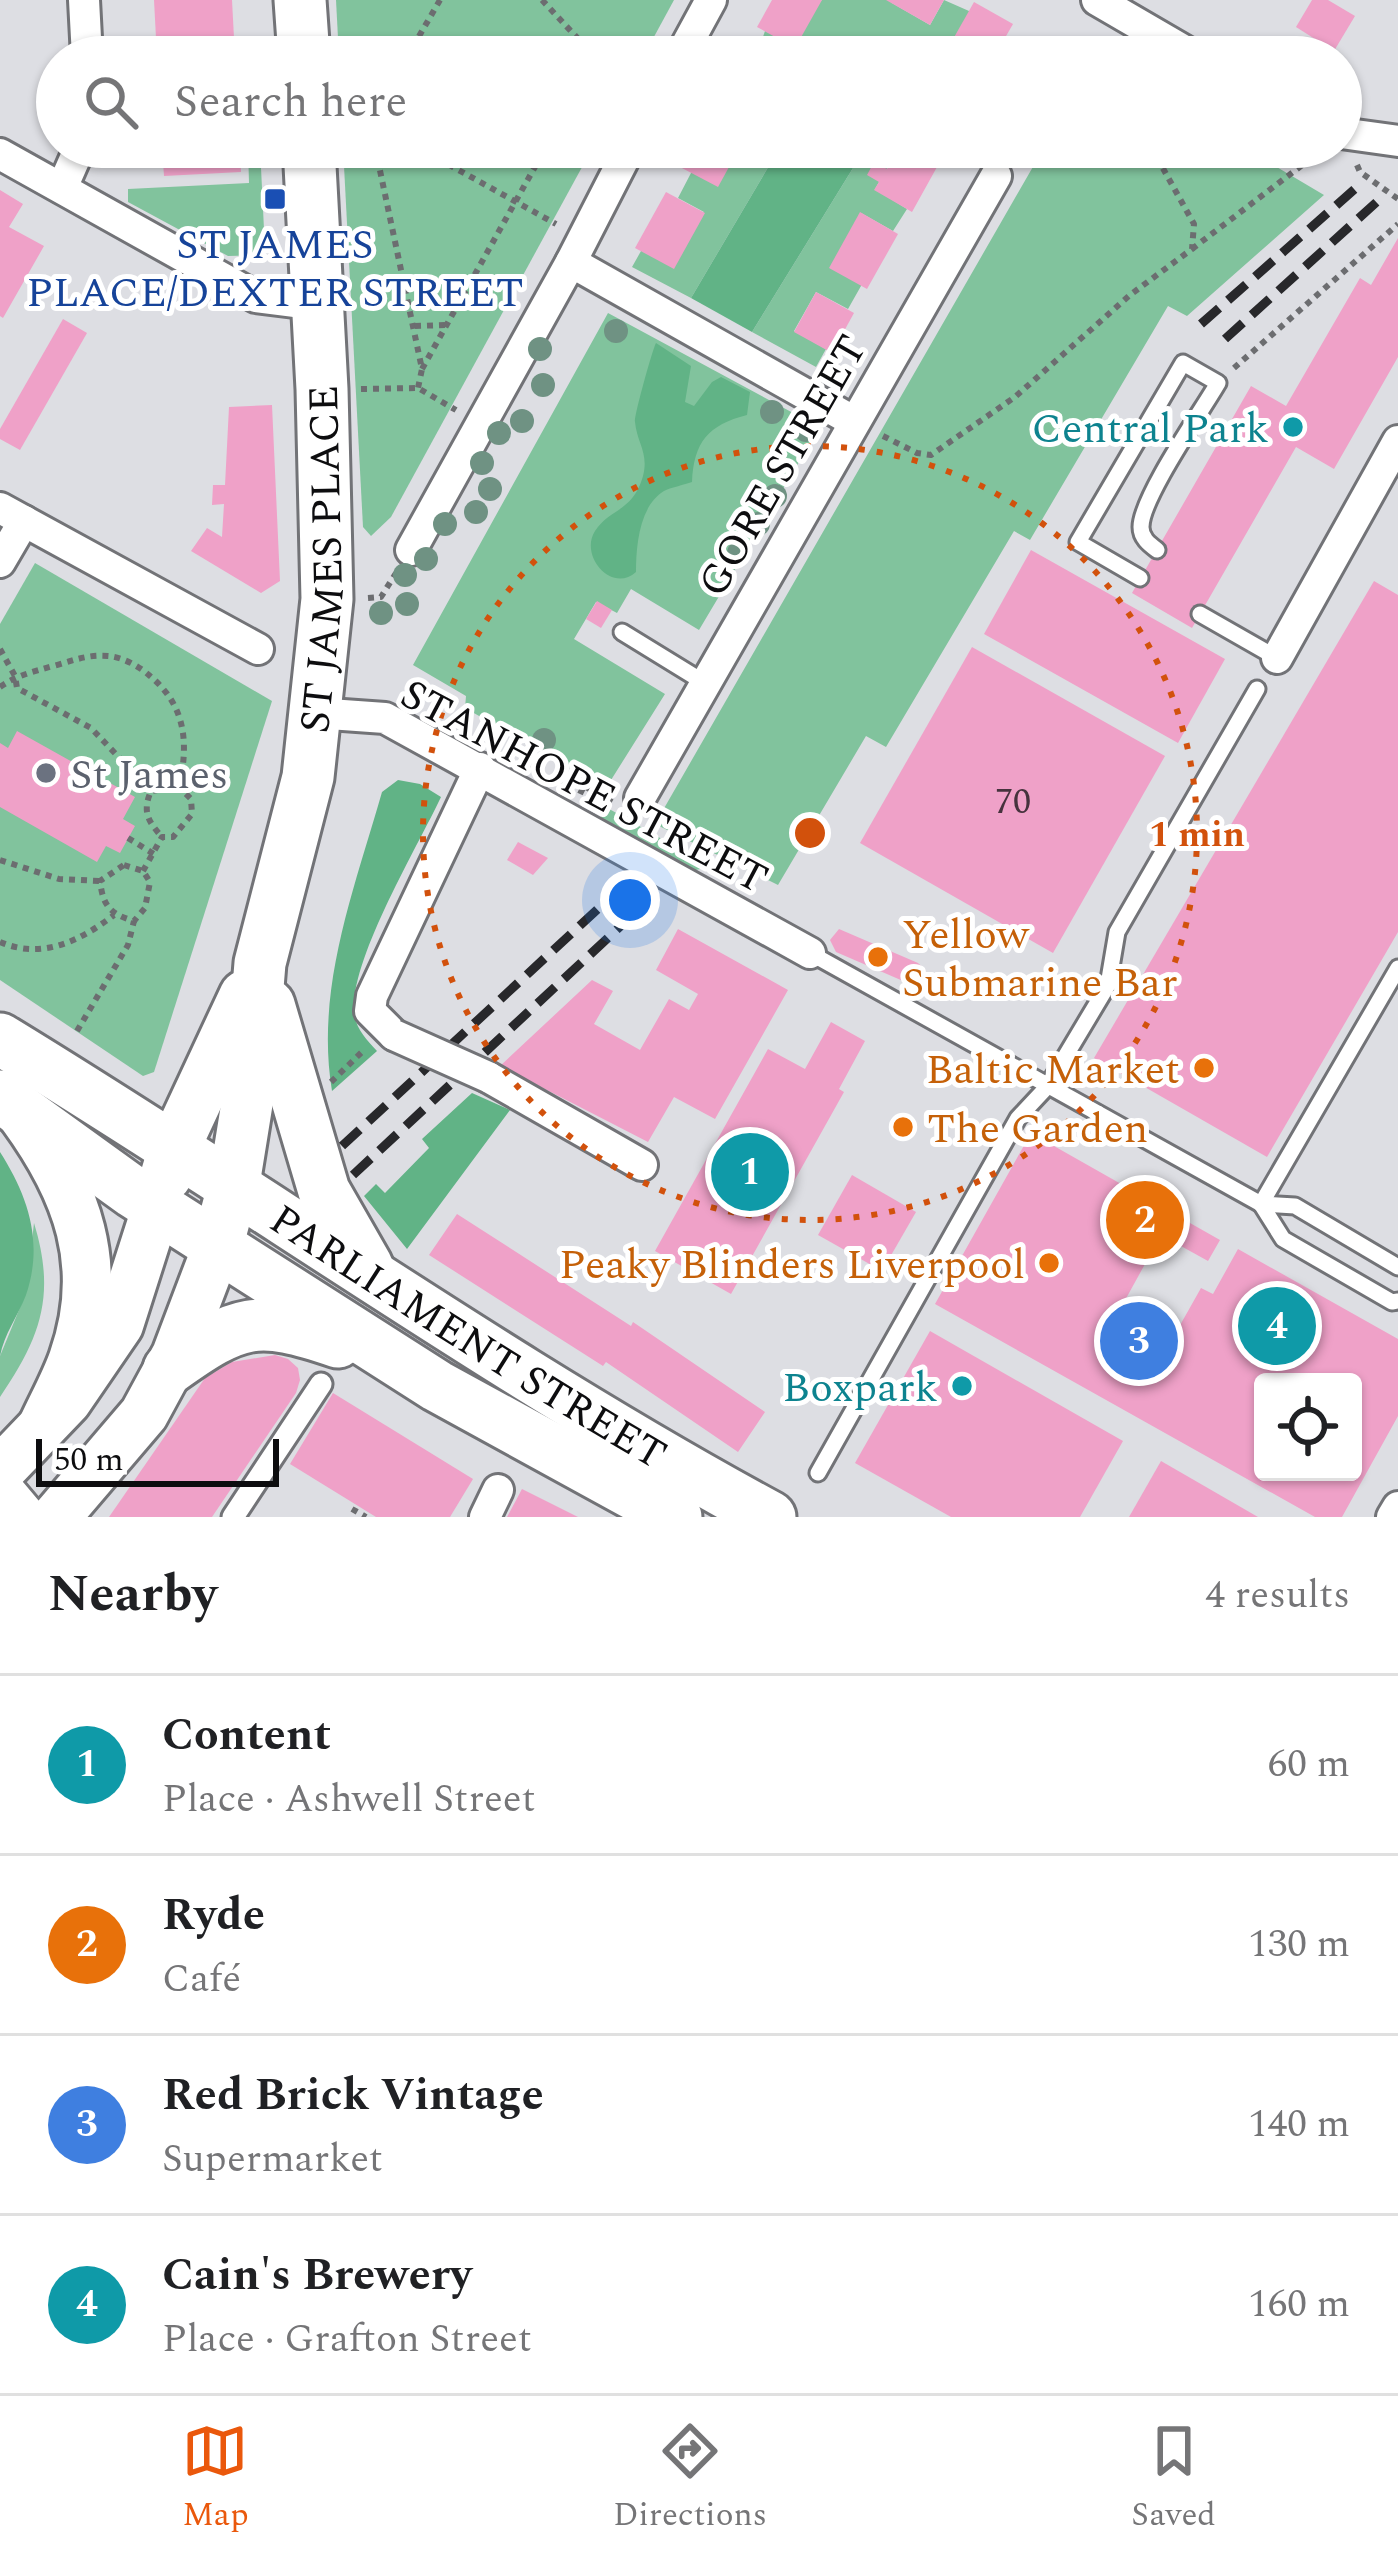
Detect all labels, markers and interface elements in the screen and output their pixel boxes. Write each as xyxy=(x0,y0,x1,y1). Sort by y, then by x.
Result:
search box xyxy=(36,36,1362,168)
text: Search here xyxy=(174,68,407,137)
icon: search xyxy=(78,69,144,135)
marker: ST JAMES PLACE/DEXTER STREET xyxy=(262,186,288,212)
place label: ST JAMES PLACE/DEXTER STREET xyxy=(26,214,524,325)
street label: GORE STREET xyxy=(683,324,884,609)
street label: ST JAMES PLACE xyxy=(284,384,362,736)
place label: Central Park xyxy=(1032,398,1269,461)
marker: Central Park xyxy=(1280,414,1306,440)
street label: STANHOPE STREET xyxy=(389,664,779,911)
place label: St James xyxy=(70,744,228,807)
marker: St James xyxy=(33,760,59,786)
house number: 70 xyxy=(995,775,1031,830)
text: 1 min xyxy=(1149,808,1245,863)
centre of rings xyxy=(789,812,831,854)
your location xyxy=(600,870,660,930)
place label: Yellow Submarine Bar xyxy=(902,904,1178,1015)
marker: Yellow Submarine Bar xyxy=(865,944,891,970)
place label: Baltic Market xyxy=(926,1039,1180,1102)
marker: Baltic Market xyxy=(1191,1055,1217,1081)
place label: The Garden xyxy=(927,1098,1148,1161)
marker: The Garden xyxy=(890,1114,916,1140)
pin: 1 xyxy=(711,1127,789,1217)
pin: 2 xyxy=(1106,1175,1184,1265)
street label: PARLIAMENT STREET xyxy=(257,1189,678,1486)
place label: Peaky Blinders Liverpool xyxy=(559,1234,1025,1297)
marker: Peaky Blinders Liverpool xyxy=(1036,1250,1062,1276)
pin: 4 xyxy=(1238,1281,1316,1371)
pin: 3 xyxy=(1100,1296,1178,1386)
place label: Boxpark xyxy=(782,1357,938,1420)
marker: Boxpark xyxy=(949,1373,975,1399)
map controls xyxy=(1254,1373,1362,1481)
button: locate xyxy=(1254,1373,1362,1481)
scale bar xyxy=(36,1433,279,1486)
text: 50 m xyxy=(54,1435,124,1485)
text: Nearby xyxy=(48,1556,217,1634)
text: 4 results xyxy=(1206,1566,1350,1625)
text: Content xyxy=(162,1701,331,1770)
text: 1 xyxy=(76,1735,98,1794)
text: 60 m xyxy=(1268,1735,1350,1794)
text: Place · Ashwell Street xyxy=(162,1770,536,1829)
text: Ryde xyxy=(162,1881,265,1950)
text: 2 xyxy=(76,1915,98,1974)
text: 130 m xyxy=(1248,1915,1350,1974)
text: Café xyxy=(162,1950,241,2009)
text: Red Brick Vintage xyxy=(162,2061,544,2130)
text: 3 xyxy=(76,2095,98,2154)
text: 140 m xyxy=(1248,2095,1350,2154)
text: Supermarket xyxy=(162,2130,383,2189)
text: Cain's Brewery xyxy=(162,2241,472,2310)
text: 4 xyxy=(76,2275,98,2334)
text: 160 m xyxy=(1248,2275,1350,2334)
text: Place · Grafton Street xyxy=(162,2310,532,2369)
tab: Map xyxy=(182,2418,249,2540)
tab: Directions xyxy=(613,2418,767,2540)
tab: Saved xyxy=(1131,2418,1216,2540)

